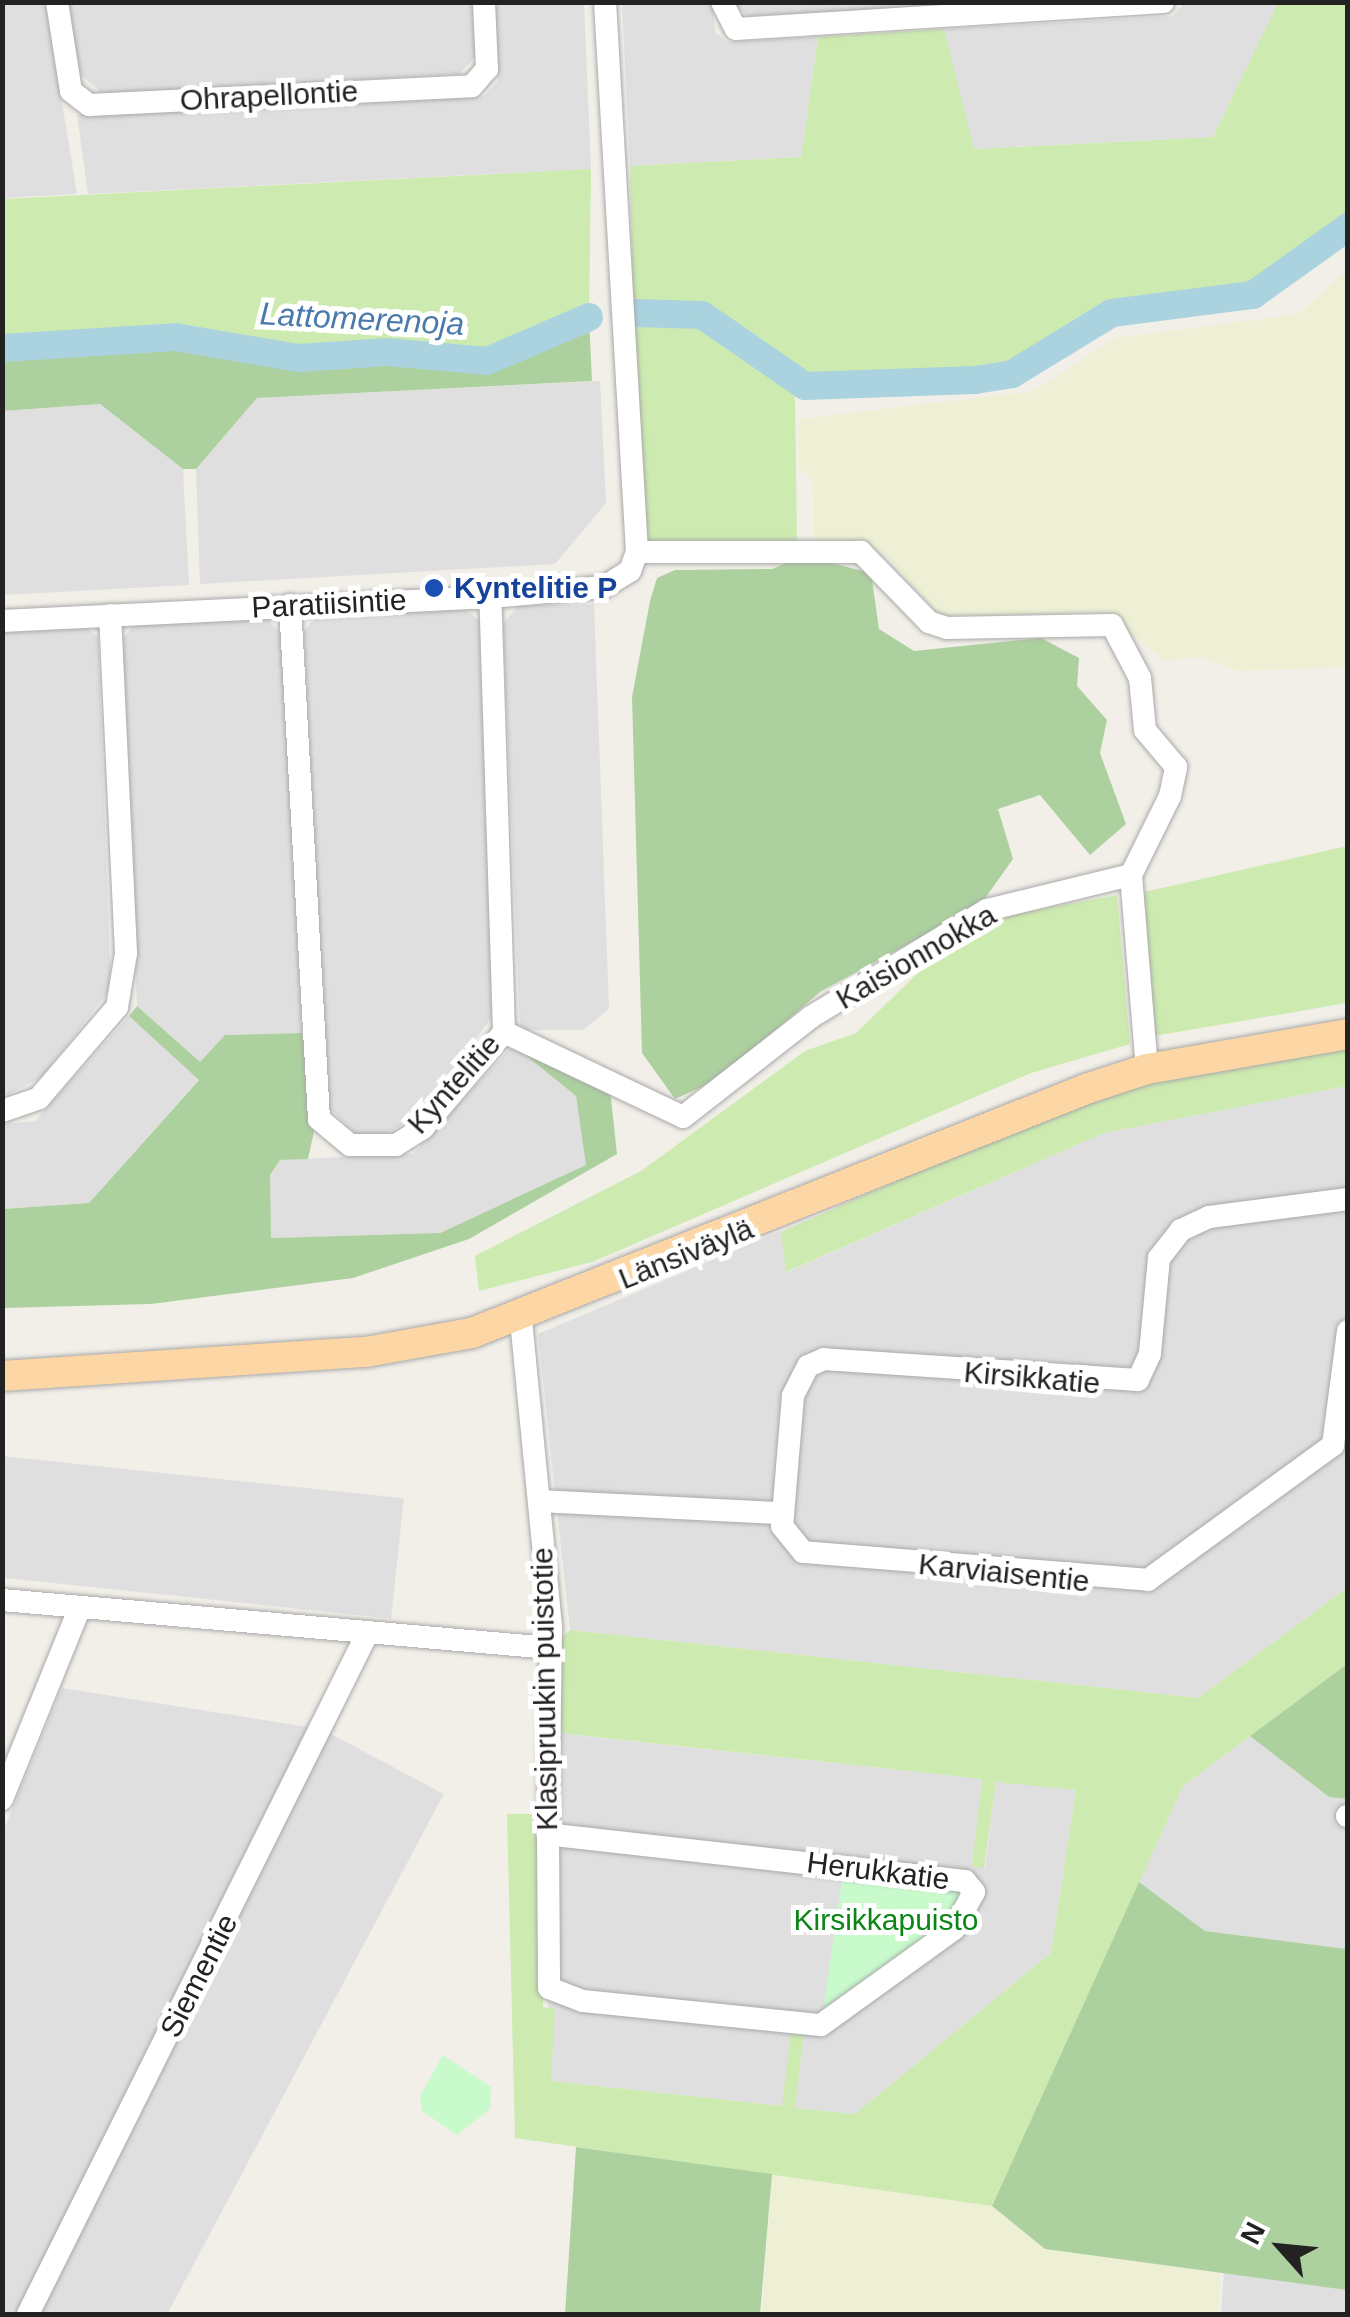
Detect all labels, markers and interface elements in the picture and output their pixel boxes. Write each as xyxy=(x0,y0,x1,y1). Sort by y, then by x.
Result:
street label: Ohrapellontie xyxy=(179,73,359,119)
water label: Lattomerenoja xyxy=(259,294,465,344)
place label: Kyntelitie P xyxy=(454,570,617,606)
marker: Kyntelitie P xyxy=(423,577,445,599)
street label: Paratiisintie xyxy=(251,582,407,626)
street label: Kaisionnokka xyxy=(830,897,1002,1017)
street label: Kyntelitie xyxy=(400,1027,508,1141)
street label: Länsiväylä xyxy=(614,1211,758,1297)
street label: Kirsikkatie xyxy=(962,1354,1102,1402)
street label: Karviaisentie xyxy=(917,1546,1091,1600)
street label: Klasipruukin puistotie xyxy=(525,1547,565,1831)
street label: Herukkatie xyxy=(805,1844,951,1898)
park label: Kirsikkapuisto xyxy=(793,1902,979,1938)
street label: Siementie xyxy=(153,1908,245,2044)
north arrow xyxy=(1230,2197,1330,2297)
text: N xyxy=(1234,2217,1271,2249)

